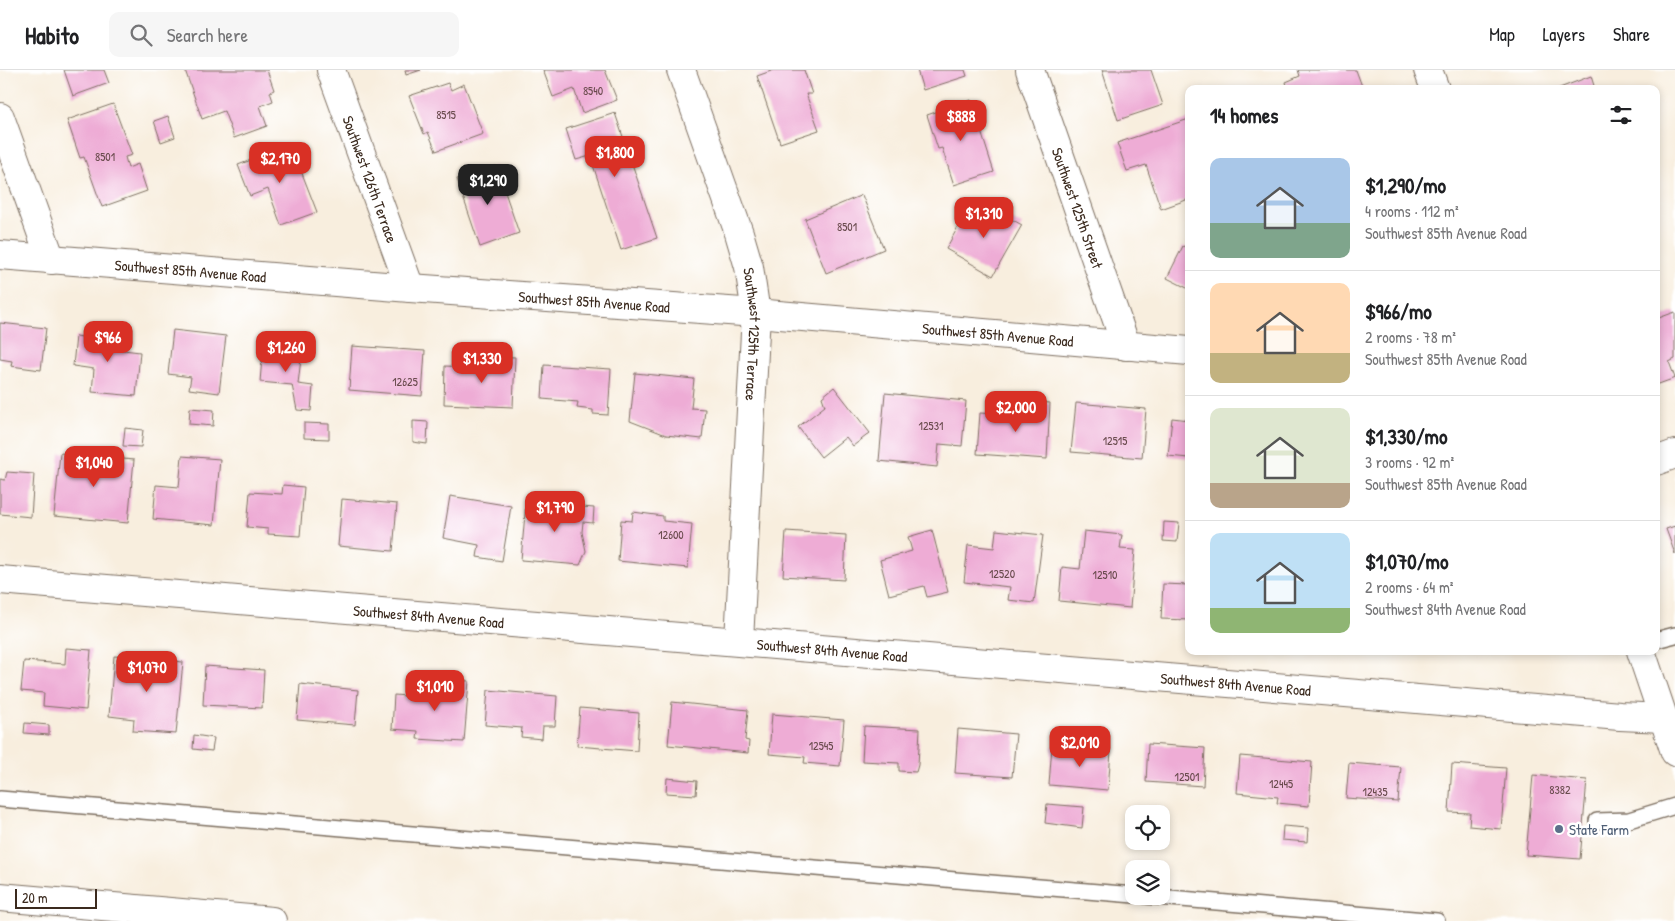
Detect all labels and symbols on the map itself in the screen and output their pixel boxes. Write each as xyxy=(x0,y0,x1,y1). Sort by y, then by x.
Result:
house number: 8540 xyxy=(583,82,603,99)
pin: $888 xyxy=(931,100,991,142)
house number: 8515 xyxy=(436,106,456,123)
street label: Southwest 126th Terrace xyxy=(338,113,403,245)
pin: $1,800 xyxy=(574,136,656,178)
pin: $2,170 xyxy=(239,142,321,184)
street label: Southwest 125th Street xyxy=(1047,145,1109,272)
house number: 8501 xyxy=(95,148,115,165)
pin: $1,290 xyxy=(447,164,529,206)
pin: $1,310 xyxy=(943,196,1025,239)
house number: 8501 xyxy=(837,218,857,235)
street label: Southwest 85th Avenue Road xyxy=(114,254,267,287)
street label: Southwest 125th Terrace xyxy=(739,266,767,401)
street label: Southwest 85th Avenue Road xyxy=(518,285,671,317)
street label: Southwest 85th Avenue Road xyxy=(921,317,1074,351)
pin: $966 xyxy=(78,320,138,363)
pin: $1,260 xyxy=(245,330,327,373)
pin: $1,330 xyxy=(441,342,523,384)
house number: 12625 xyxy=(392,373,418,390)
pin: $2,000 xyxy=(975,390,1057,433)
house number: 12531 xyxy=(919,417,943,434)
house number: 12515 xyxy=(1103,432,1127,449)
pin: $1,040 xyxy=(53,446,135,488)
pin: $1,790 xyxy=(514,490,596,533)
house number: 12600 xyxy=(658,526,684,543)
house number: 12520 xyxy=(989,565,1015,582)
house number: 12510 xyxy=(1093,566,1117,583)
street label: Southwest 84th Avenue Road xyxy=(352,599,505,633)
street label: Southwest 84th Avenue Road xyxy=(756,633,908,667)
pin: $1,070 xyxy=(106,650,188,693)
street label: Southwest 84th Avenue Road xyxy=(1160,667,1312,701)
pin: $1,010 xyxy=(394,670,476,712)
pin: $2,010 xyxy=(1039,726,1121,768)
house number: 12545 xyxy=(809,737,833,754)
house number: 12501 xyxy=(1175,768,1199,785)
house number: 12445 xyxy=(1269,775,1293,792)
house number: 8382 xyxy=(1549,781,1571,798)
house number: 12435 xyxy=(1363,783,1387,800)
place label: State Farm xyxy=(1569,819,1629,840)
marker: State Farm xyxy=(1553,823,1565,835)
scale bar xyxy=(15,886,98,909)

